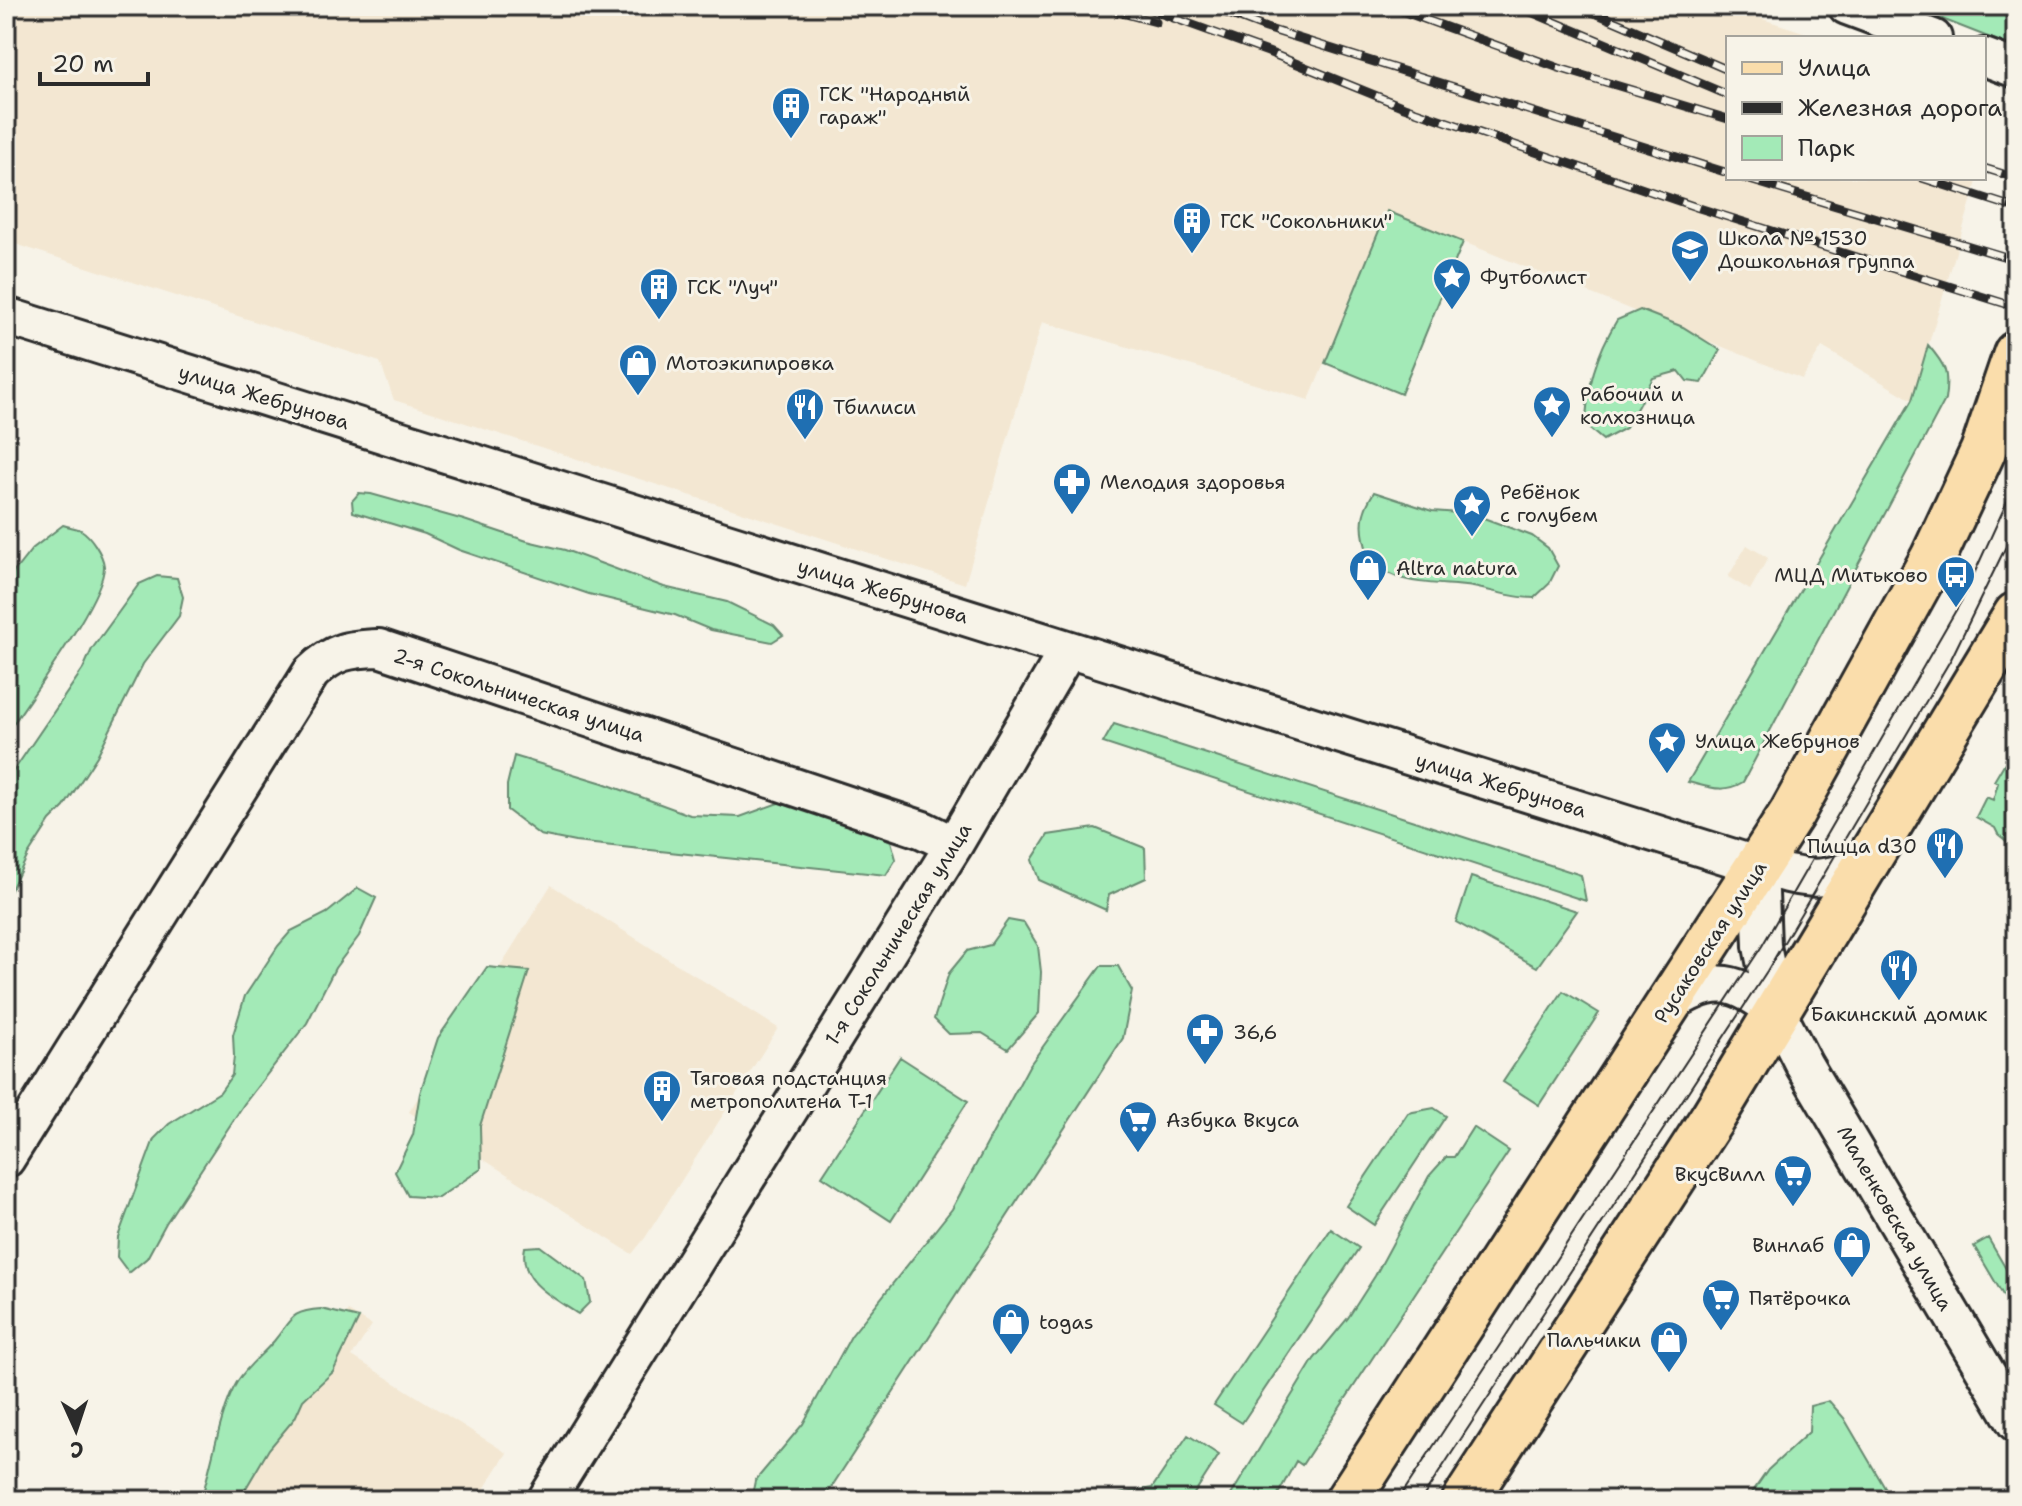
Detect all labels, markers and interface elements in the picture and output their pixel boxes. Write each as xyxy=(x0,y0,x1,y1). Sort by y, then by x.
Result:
scale bar xyxy=(40,36,148,86)
legend xyxy=(1726,36,1986,180)
text: 20 m xyxy=(52,48,114,80)
text: Улица xyxy=(1798,52,1871,84)
place label: ГСК "Народный гараж" xyxy=(819,81,970,130)
building icon: ГСК "Народный гараж" xyxy=(770,85,812,140)
text: Железная дорога xyxy=(1798,92,2002,124)
text: Парк xyxy=(1798,132,1855,164)
building icon: ГСК "Сокольники" xyxy=(1171,200,1213,255)
place label: ГСК "Сокольники" xyxy=(1220,208,1392,234)
place label: Школа № 1530 Дошкольная группа xyxy=(1718,225,1915,274)
school or university icon: Школа № 1530 Дошкольная группа xyxy=(1669,228,1711,283)
place icon: Футболист xyxy=(1431,256,1473,311)
place label: Футболист xyxy=(1480,264,1588,290)
building icon: ГСК "Луч" xyxy=(638,266,680,321)
place label: ГСК "Луч" xyxy=(687,274,778,300)
shop icon: Мотоэкипировка xyxy=(617,342,659,397)
place label: Мотоэкипировка xyxy=(666,350,835,376)
street label: улица Жебрунова xyxy=(175,359,353,436)
place label: Рабочий и колхозница xyxy=(1580,381,1695,430)
place icon: Рабочий и колхозница xyxy=(1531,384,1573,439)
restaurant icon: Тбилиси xyxy=(784,386,826,441)
place label: Тбилиси xyxy=(833,394,916,420)
pharmacy icon: Мелодия здоровья xyxy=(1051,461,1093,516)
place label: Мелодия здоровья xyxy=(1100,469,1286,495)
place label: Ребёнок с голубем xyxy=(1500,479,1598,528)
place icon: Ребёнок с голубем xyxy=(1451,483,1493,538)
shop icon: Altra natura xyxy=(1347,547,1389,602)
street label: улица Жебрунова xyxy=(794,553,972,630)
bus stop icon: МЦД Митьково xyxy=(1935,554,1977,609)
place label: Altra natura xyxy=(1396,555,1517,581)
place label: МЦД Митьково xyxy=(1774,562,1928,588)
street label: 2-я Сокольническая улица xyxy=(390,642,648,748)
place icon: Улица Жебрунов xyxy=(1646,720,1688,775)
place label: Улица Жебрунов xyxy=(1695,728,1860,754)
street label: улица Жебрунова xyxy=(1412,747,1590,824)
street label: 1-я Сокольническая улица xyxy=(819,817,978,1050)
restaurant icon: Пицца d30 xyxy=(1924,825,1966,880)
place label: Пицца d30 xyxy=(1807,833,1917,859)
street label: Русаковская улица xyxy=(1648,855,1773,1028)
restaurant icon: Бакинский домик xyxy=(1878,947,1920,1002)
place label: Бакинский домик xyxy=(1811,1001,1988,1027)
pharmacy icon: 36,6 xyxy=(1184,1011,1226,1066)
place label: 36,6 xyxy=(1233,1019,1278,1045)
place label: Тяговая подстанция метрополитена Т-1 xyxy=(690,1065,887,1114)
building icon: Тяговая подстанция метрополитена Т-1 xyxy=(641,1068,683,1123)
supermarket icon: Азбука Вкуса xyxy=(1117,1099,1159,1154)
place label: Азбука Вкуса xyxy=(1166,1107,1300,1133)
street label: Маленковская улица xyxy=(1831,1121,1959,1316)
supermarket icon: ВкусВилл xyxy=(1772,1153,1814,1208)
place label: ВкусВилл xyxy=(1675,1161,1765,1187)
shop icon: Винлаб xyxy=(1831,1224,1873,1279)
place label: Винлаб xyxy=(1752,1232,1824,1258)
supermarket icon: Пятёрочка xyxy=(1700,1277,1742,1332)
place label: Пятёрочка xyxy=(1749,1285,1851,1311)
shop icon: togas xyxy=(990,1301,1032,1356)
place label: togas xyxy=(1039,1309,1094,1335)
shop icon: Пальчики xyxy=(1648,1319,1690,1374)
place label: Пальчики xyxy=(1547,1327,1641,1353)
north arrow xyxy=(36,1390,116,1470)
text: С xyxy=(70,1435,85,1464)

